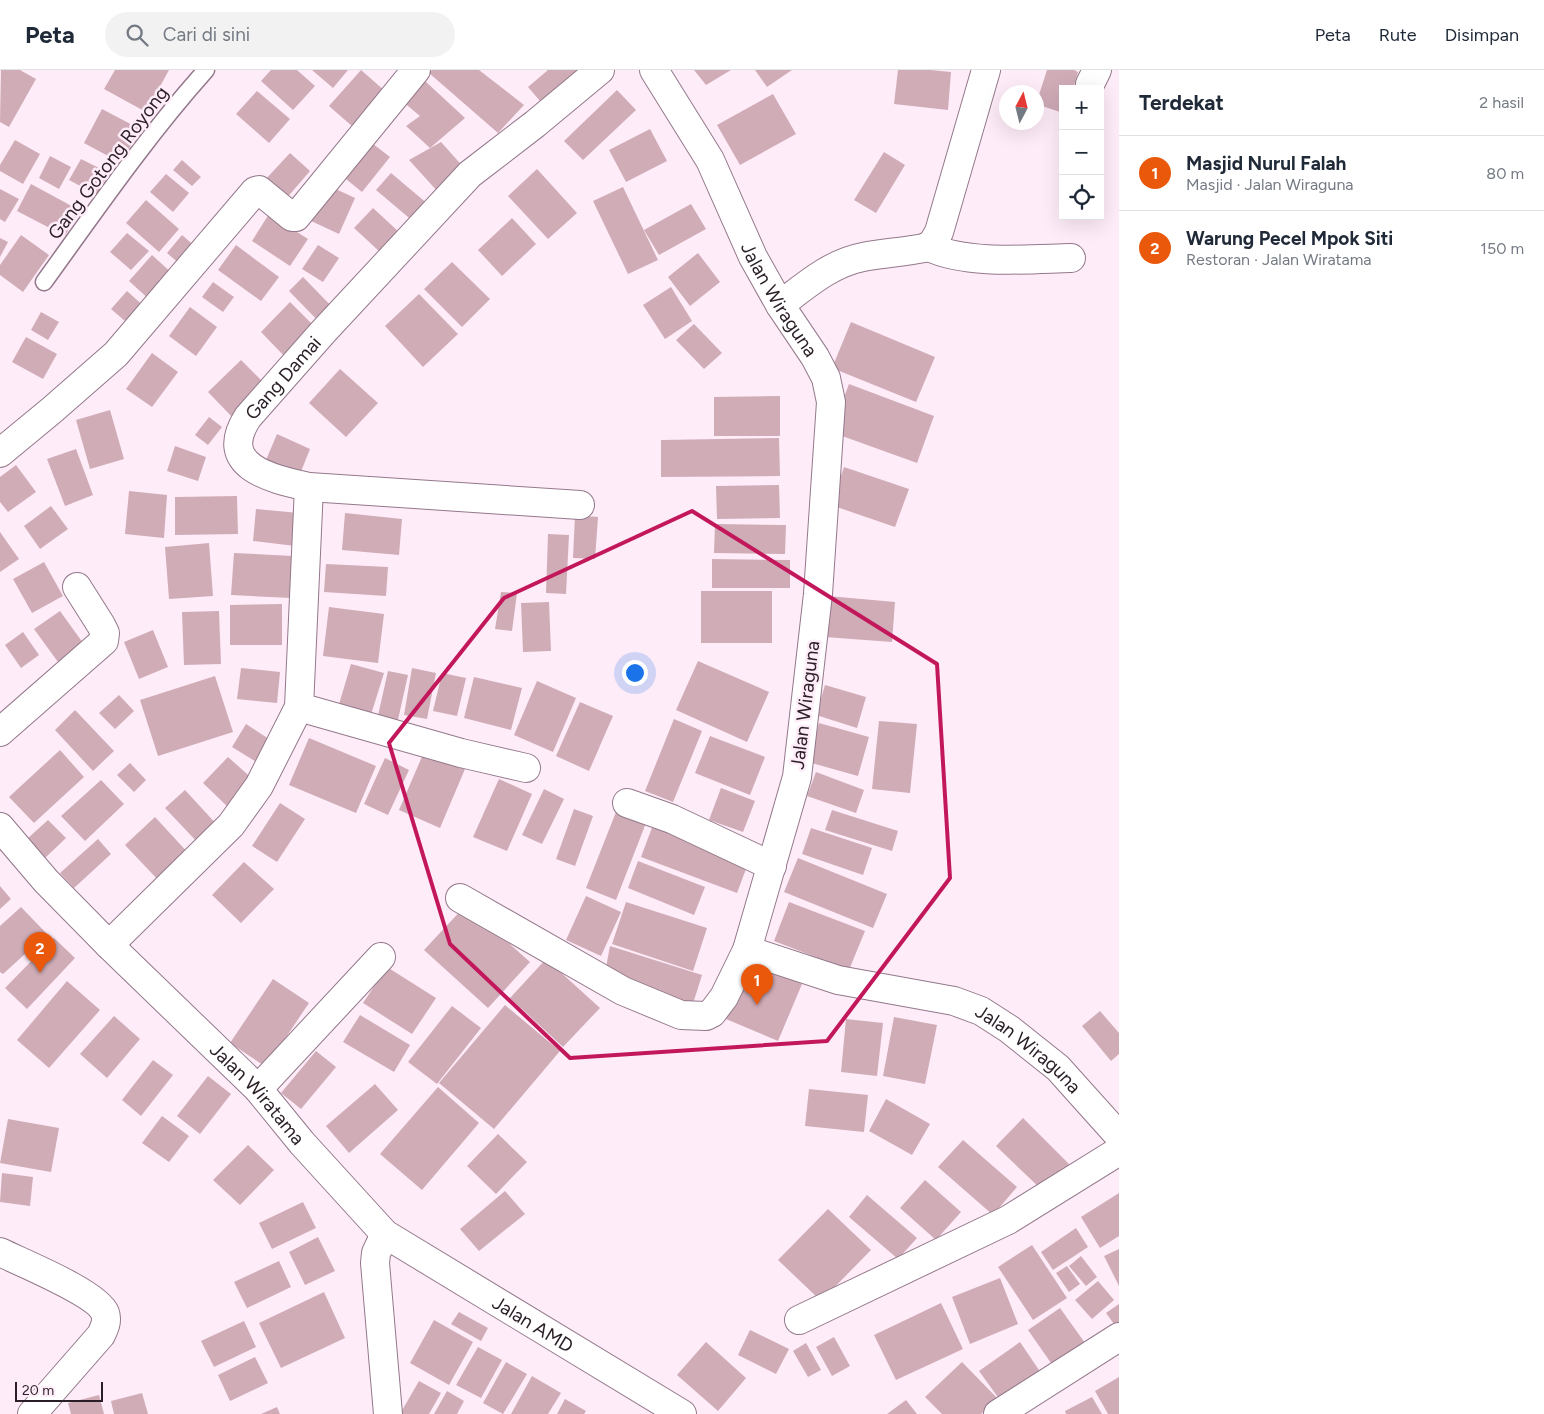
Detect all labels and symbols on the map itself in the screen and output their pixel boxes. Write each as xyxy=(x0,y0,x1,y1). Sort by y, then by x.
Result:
street label: Gang Gotong Royong xyxy=(43,82,173,244)
north arrow xyxy=(999,85,1044,130)
street label: Jalan Wiraguna xyxy=(736,239,823,361)
street label: Gang Damai xyxy=(240,331,326,424)
street label: Jalan Wiraguna xyxy=(786,639,824,771)
your location xyxy=(622,660,648,686)
pin: 2 xyxy=(24,932,56,973)
pin: 1 xyxy=(741,964,773,1005)
street label: Jalan Wiraguna xyxy=(971,999,1086,1098)
street label: Jalan Wiratama xyxy=(205,1038,310,1149)
street label: Jalan AMD xyxy=(488,1290,578,1357)
scale bar xyxy=(15,1379,102,1402)

